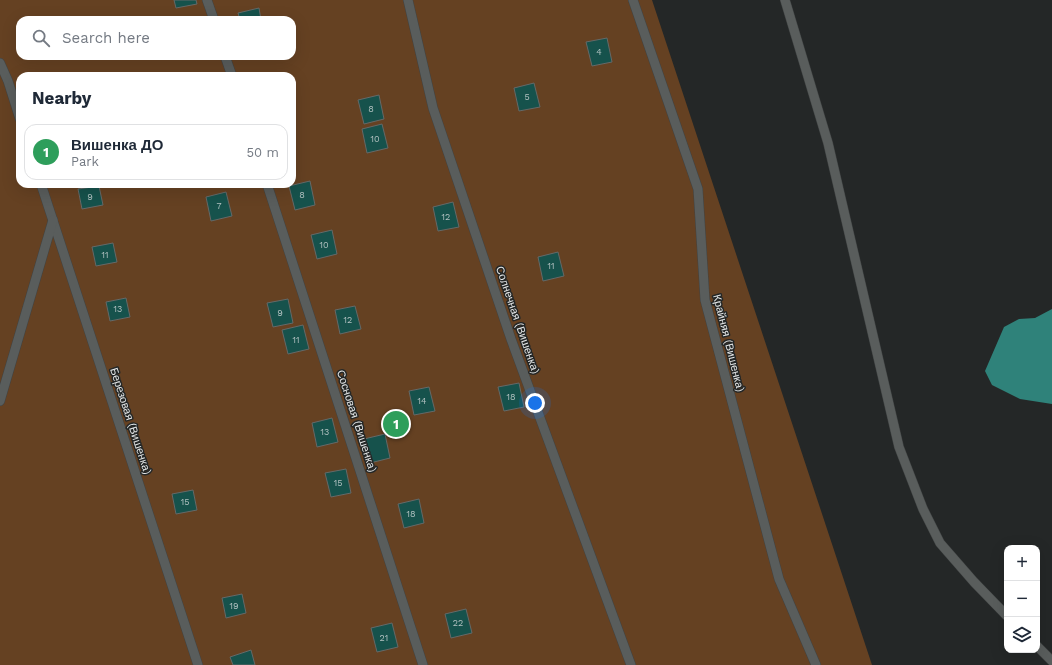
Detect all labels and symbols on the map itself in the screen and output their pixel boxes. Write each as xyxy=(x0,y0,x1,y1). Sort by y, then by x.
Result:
house number: 4 xyxy=(596,47,602,57)
house number: 5 xyxy=(524,92,530,102)
house number: 8 xyxy=(368,104,374,114)
house number: 10 xyxy=(370,134,380,144)
house number: 8 xyxy=(299,190,305,200)
house number: 9 xyxy=(87,192,93,202)
house number: 7 xyxy=(216,201,222,211)
house number: 12 xyxy=(442,212,450,222)
house number: 10 xyxy=(319,240,329,250)
house number: 11 xyxy=(101,250,109,260)
house number: 11 xyxy=(547,261,555,271)
street label: Солнечная (Вишенка) xyxy=(493,265,542,376)
street label: Крайняя (Вишенка) xyxy=(710,293,747,393)
house number: 13 xyxy=(114,304,122,314)
house number: 9 xyxy=(277,308,283,318)
house number: 12 xyxy=(344,315,352,325)
house number: 11 xyxy=(292,335,300,345)
street label: Березовая (Вишенка) xyxy=(107,366,154,476)
street label: Сосновая (Вишенка) xyxy=(334,368,379,474)
house number: 18 xyxy=(506,392,516,402)
your location xyxy=(525,393,545,413)
house number: 14 xyxy=(417,396,427,406)
pin: 1 xyxy=(383,409,409,439)
house number: 13 xyxy=(321,427,329,437)
house number: 15 xyxy=(334,478,342,488)
house number: 15 xyxy=(181,497,189,507)
house number: 18 xyxy=(406,509,416,519)
house number: 19 xyxy=(229,601,239,611)
house number: 22 xyxy=(453,618,463,628)
house number: 21 xyxy=(380,633,388,643)

